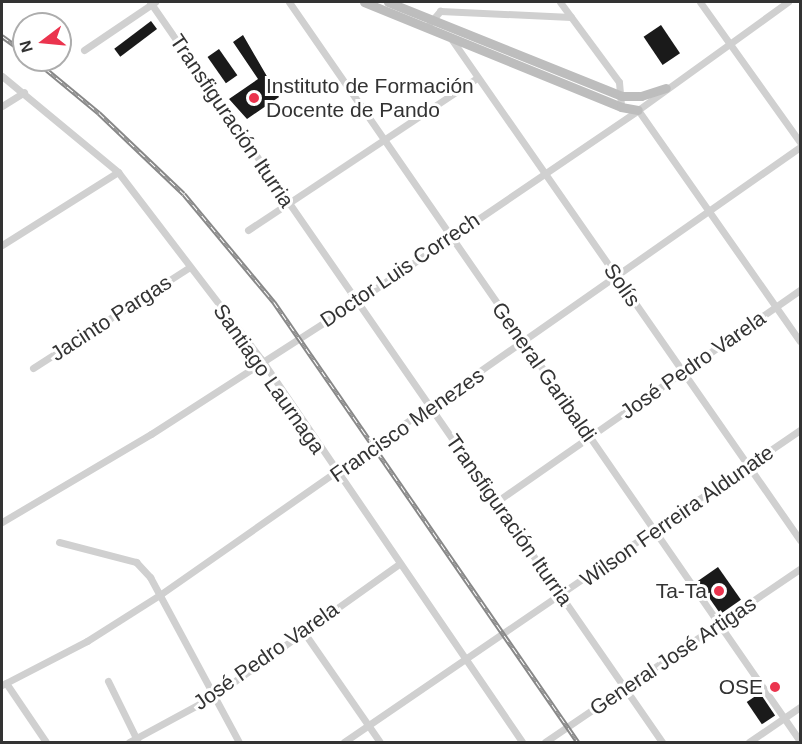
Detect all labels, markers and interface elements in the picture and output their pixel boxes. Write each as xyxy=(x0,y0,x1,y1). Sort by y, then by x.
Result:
north arrow xyxy=(12,12,72,72)
street label: Transfiguración Iturria xyxy=(165,30,299,212)
text: N xyxy=(16,39,36,54)
place label: Instituto de Formación Docente de Pando xyxy=(266,73,474,123)
marker: Instituto de Formación Docente de Pando xyxy=(247,91,261,105)
street label: Doctor Luis Correch xyxy=(316,207,484,333)
street label: Solís xyxy=(598,259,646,311)
street label: Jacinto Pargas xyxy=(46,270,176,366)
street label: General Garibaldi xyxy=(486,297,602,447)
street label: Santiago Laurnaga xyxy=(208,299,330,459)
street label: José Pedro Varela xyxy=(616,306,770,424)
street label: Francisco Menezes xyxy=(325,362,489,488)
street label: Transfiguración Iturria xyxy=(440,429,578,611)
street label: Wilson Ferreira Aldunate xyxy=(575,439,779,593)
place label: Ta-Ta xyxy=(656,578,707,604)
marker: Ta-Ta xyxy=(712,584,726,598)
street label: General José Artigas xyxy=(585,591,761,721)
street label: José Pedro Varela xyxy=(189,597,343,715)
place label: OSE xyxy=(719,674,763,700)
marker: OSE xyxy=(768,680,782,694)

